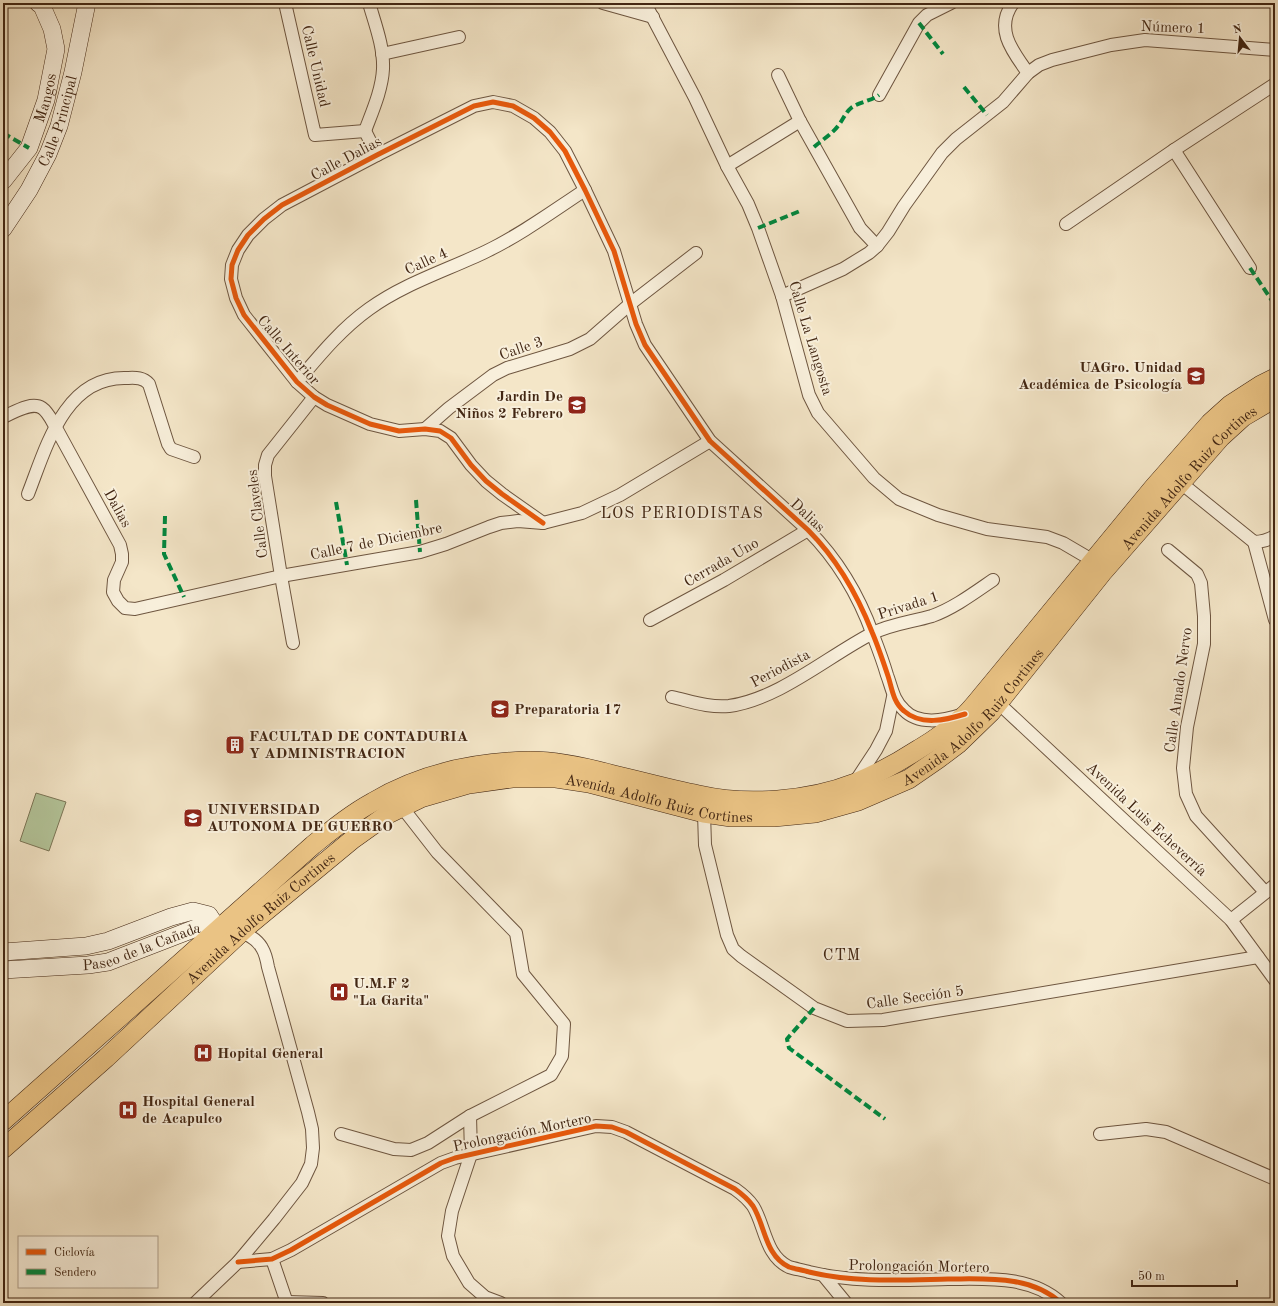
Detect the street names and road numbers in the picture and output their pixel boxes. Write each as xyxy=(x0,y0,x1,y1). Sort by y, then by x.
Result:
street label: Número 1 xyxy=(1140,20,1206,37)
street label: Calle Unidad xyxy=(298,24,331,109)
street label: Mangos xyxy=(33,72,60,125)
street label: Calle Principal xyxy=(37,74,81,170)
street label: Calle Dalias xyxy=(309,134,385,184)
street label: Calle 4 xyxy=(403,246,450,279)
street label: Calle La Langosta xyxy=(785,280,834,398)
street label: Calle Interior xyxy=(254,313,322,389)
street label: Calle 3 xyxy=(498,335,545,364)
street label: Avenida Adolfo Ruiz Cortines xyxy=(1119,404,1260,554)
street label: Calle Claveles xyxy=(246,469,271,559)
street label: Dalias xyxy=(100,487,133,530)
street label: Dalias xyxy=(787,497,827,536)
street label: Calle 7 de Diciembre xyxy=(309,521,444,564)
street label: Cerrada Uno xyxy=(682,536,762,591)
street label: Privada 1 xyxy=(876,589,941,623)
street label: Calle Amado Nervo xyxy=(1163,627,1196,754)
street label: Avenida Adolfo Ruiz Cortines xyxy=(901,646,1047,790)
street label: Periodista xyxy=(748,647,813,691)
street label: Avenida Luis Echeverría xyxy=(1083,760,1210,880)
street label: Avenida Adolfo Ruiz Cortines xyxy=(564,773,753,826)
street label: Avenida Adolfo Ruiz Cortines xyxy=(184,851,339,988)
street label: Paseo de la Cañada xyxy=(82,922,201,974)
street label: Calle Sección 5 xyxy=(865,984,965,1013)
street label: Prolongación Mortero xyxy=(452,1111,593,1155)
street label: Prolongación Mortero xyxy=(848,1259,990,1276)

